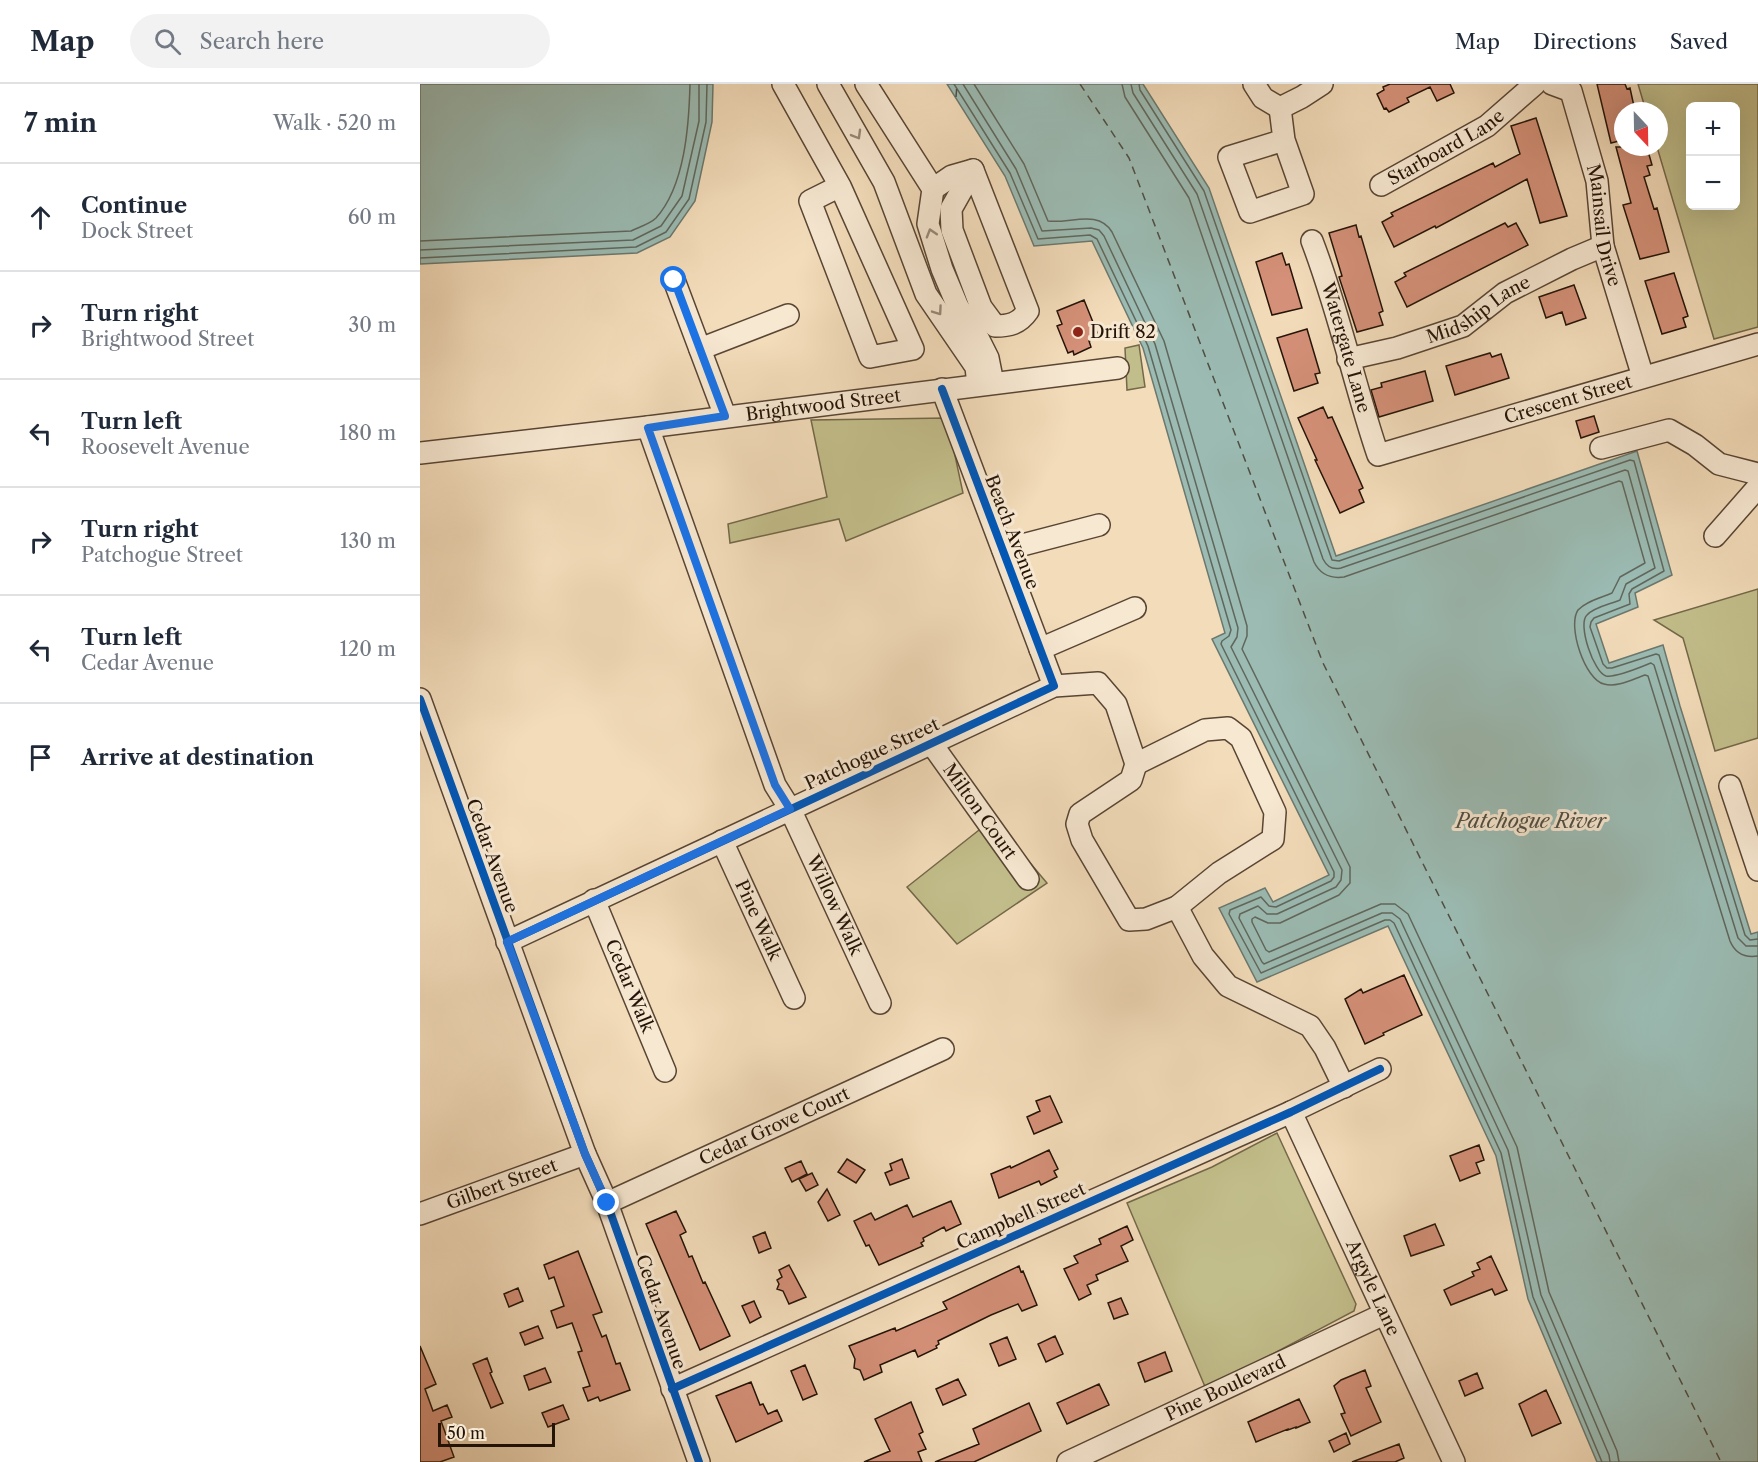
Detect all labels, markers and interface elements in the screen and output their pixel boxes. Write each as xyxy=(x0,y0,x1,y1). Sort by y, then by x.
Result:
search box xyxy=(130,14,550,68)
text: Map xyxy=(30,24,94,58)
icon: search xyxy=(151,25,184,58)
text: Search here xyxy=(199,28,324,55)
text: Map xyxy=(1455,29,1500,54)
text: Directions xyxy=(1533,29,1637,54)
text: Saved xyxy=(1670,29,1728,54)
north arrow xyxy=(1614,102,1668,156)
map controls xyxy=(1686,102,1740,210)
button: + xyxy=(1686,102,1740,156)
street label: Starboard Lane xyxy=(1384,105,1509,190)
text: 7 min xyxy=(24,107,97,139)
text: Walk · 520 m xyxy=(273,111,396,135)
one-way arrow xyxy=(850,129,862,139)
button: − xyxy=(1686,156,1740,210)
street label: Mainsail Drive xyxy=(1582,162,1626,289)
text: Continue xyxy=(81,192,187,219)
icon: ahead xyxy=(24,201,57,234)
text: 60 m xyxy=(348,205,396,229)
text: Dock Street xyxy=(81,219,193,243)
one-way arrow xyxy=(926,228,938,239)
route start xyxy=(660,266,686,292)
street label: Midship Lane xyxy=(1424,271,1534,348)
street label: Watergate Lane xyxy=(1316,279,1375,415)
text: Turn right xyxy=(81,300,199,327)
one-way arrow xyxy=(931,305,942,316)
icon: right xyxy=(24,309,57,342)
text: 30 m xyxy=(348,313,396,337)
place label: Drift 82 xyxy=(1090,321,1156,343)
marker: Drift 82 xyxy=(1071,325,1085,339)
text: Brightwood Street xyxy=(81,327,254,351)
street label: Crescent Street xyxy=(1501,370,1635,429)
street label: Brightwood Street xyxy=(744,384,903,426)
text: Turn left xyxy=(81,408,182,435)
icon: left xyxy=(24,417,57,450)
text: 180 m xyxy=(339,421,396,445)
text: Roosevelt Avenue xyxy=(81,435,250,459)
street label: Beach Avenue xyxy=(980,472,1044,592)
text: Turn right xyxy=(81,516,199,543)
icon: right xyxy=(24,525,57,558)
text: 130 m xyxy=(340,529,396,553)
text: Patchogue Street xyxy=(81,543,243,567)
text: Turn left xyxy=(81,624,182,651)
icon: left xyxy=(24,633,57,666)
text: 120 m xyxy=(339,637,396,661)
text: Cedar Avenue xyxy=(81,651,214,675)
street label: Patchogue Street xyxy=(801,713,943,795)
icon: arrive xyxy=(24,741,57,774)
text: Arrive at destination xyxy=(81,744,314,771)
street label: Milton Court xyxy=(938,759,1022,864)
street label: Cedar Avenue xyxy=(461,796,523,916)
water label: Patchogue River xyxy=(1454,809,1608,833)
street label: Willow Walk xyxy=(801,850,868,960)
street label: Pine Walk xyxy=(730,876,787,965)
street label: Cedar Walk xyxy=(600,936,659,1037)
street label: Cedar Grove Court xyxy=(696,1082,854,1170)
street label: Gilbert Street xyxy=(443,1154,561,1214)
street label: Campbell Street xyxy=(953,1177,1089,1254)
route end xyxy=(593,1189,619,1215)
street label: Argyle Lane xyxy=(1341,1236,1405,1339)
street label: Cedar Avenue xyxy=(631,1252,691,1372)
street label: Pine Boulevard xyxy=(1162,1351,1289,1426)
scale bar xyxy=(438,1420,555,1448)
text: 50 m xyxy=(447,1423,485,1443)

